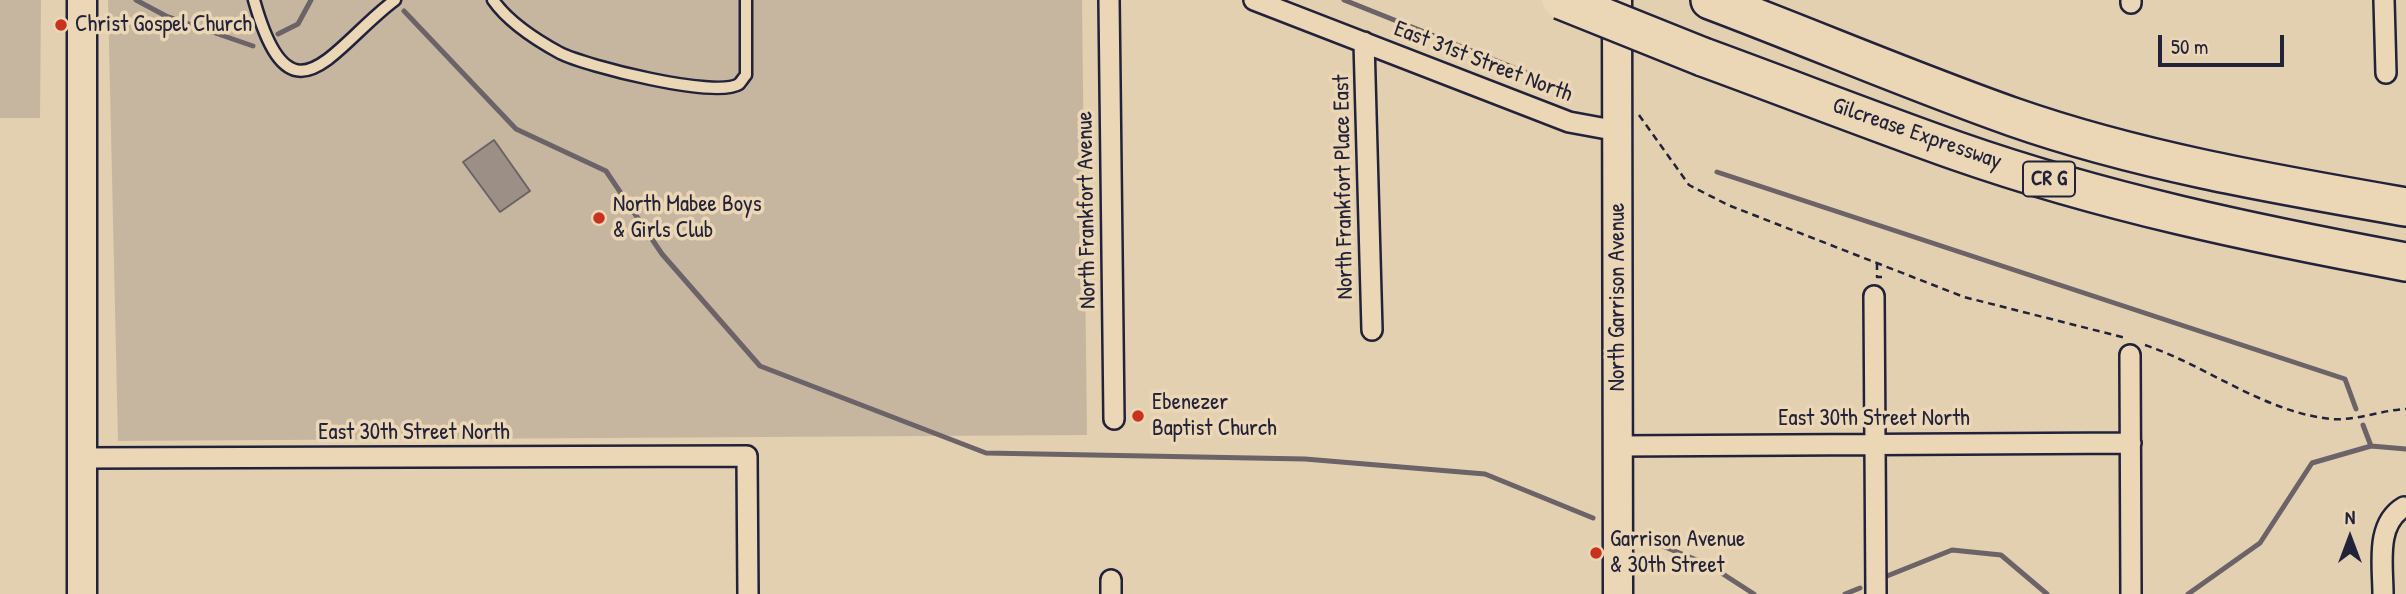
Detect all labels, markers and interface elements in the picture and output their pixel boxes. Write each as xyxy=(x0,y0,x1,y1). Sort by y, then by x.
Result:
place label: Christ Gospel Church xyxy=(75,11,252,39)
street label: East 31st Street North xyxy=(1390,15,1576,109)
marker: Christ Gospel Church xyxy=(53,17,69,33)
scale bar xyxy=(2161,21,2287,65)
text: 50 m xyxy=(2171,32,2208,61)
street label: North Frankfort Place East xyxy=(1328,74,1360,300)
street label: Gilcrease Expressway xyxy=(1829,92,2005,176)
street label: North Frankfort Avenue xyxy=(1071,111,1103,309)
road number: CR G xyxy=(2023,162,2075,196)
place label: North Mabee Boys & Girls Club xyxy=(613,191,762,245)
street label: North Garrison Avenue xyxy=(1604,203,1632,391)
marker: North Mabee Boys & Girls Club xyxy=(591,210,607,226)
place label: Ebenezer Baptist Church xyxy=(1152,389,1277,443)
street label: East 30th Street North xyxy=(1778,405,1970,433)
marker: Ebenezer Baptist Church xyxy=(1130,408,1146,424)
street label: East 30th Street North xyxy=(318,419,510,447)
north arrow xyxy=(2315,503,2385,573)
text: N xyxy=(2345,504,2355,530)
place label: Garrison Avenue & 30th Street xyxy=(1610,526,1745,580)
marker: Garrison Avenue & 30th Street xyxy=(1588,545,1604,561)

